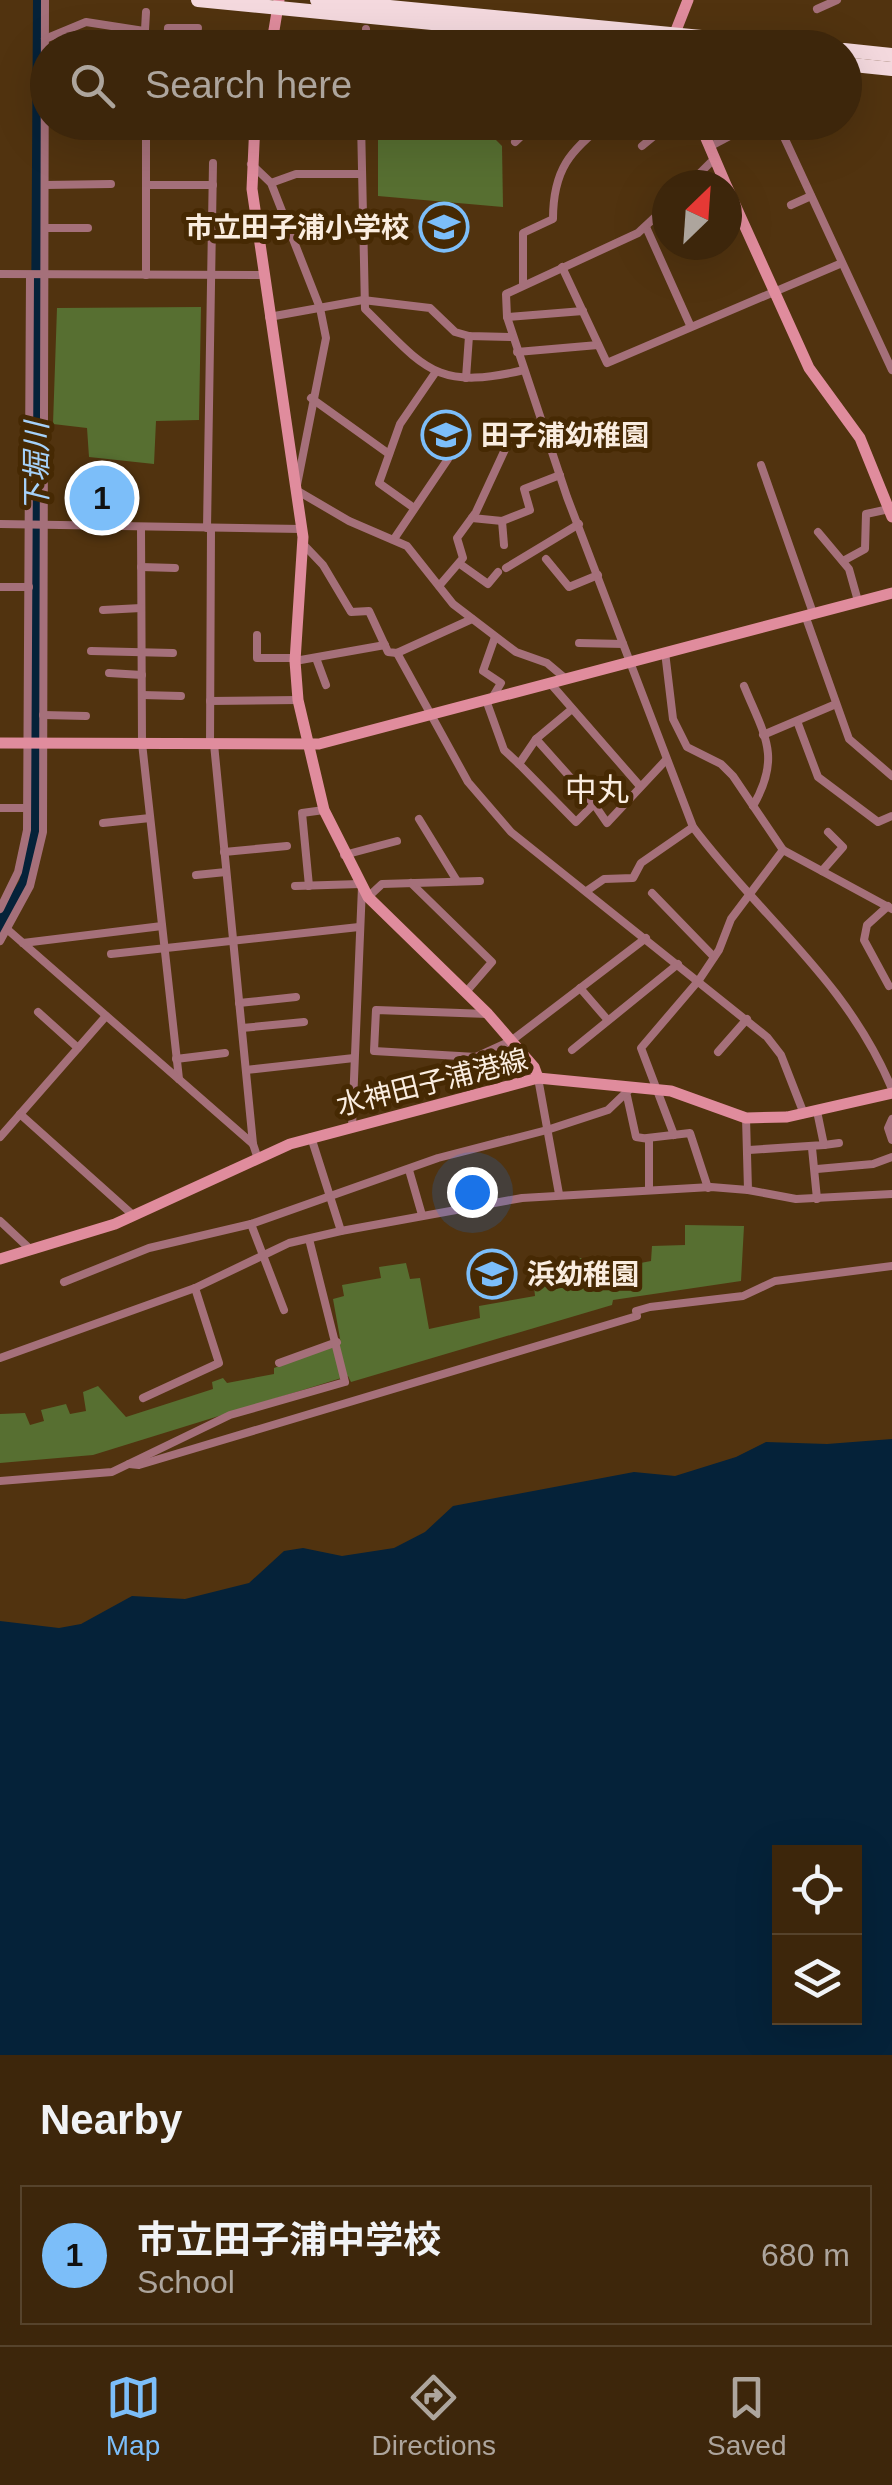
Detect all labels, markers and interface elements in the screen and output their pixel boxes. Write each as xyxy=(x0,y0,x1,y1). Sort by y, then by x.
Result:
search box xyxy=(30,30,862,140)
icon: search xyxy=(65,58,120,113)
text: Search here xyxy=(145,64,352,106)
north arrow xyxy=(652,170,742,260)
school or university icon: 市立田子浦小学校 xyxy=(418,201,470,253)
place label: 市立田子浦小学校 xyxy=(185,212,409,243)
school or university icon: 田子浦幼稚園 xyxy=(420,409,472,461)
water label: 下堀川 xyxy=(20,419,53,512)
place label: 田子浦幼稚園 xyxy=(481,420,649,451)
pin: 1 xyxy=(70,460,134,536)
district label: 中丸 xyxy=(565,772,629,808)
street label: 水神田子浦港線 xyxy=(333,1044,531,1121)
your location xyxy=(447,1167,498,1218)
school or university icon: 浜幼稚園 xyxy=(466,1248,518,1300)
place label: 浜幼稚園 xyxy=(527,1259,639,1290)
map controls xyxy=(772,1845,862,2025)
button: locate xyxy=(772,1845,862,1935)
button: layers xyxy=(772,1935,862,2025)
text: Nearby xyxy=(40,2096,182,2143)
text: 市立田子浦中学校 xyxy=(137,2219,441,2261)
text: 1 xyxy=(66,2237,83,2273)
text: 680 m xyxy=(761,2237,850,2273)
text: School xyxy=(137,2264,235,2300)
tab: Map xyxy=(106,2370,161,2462)
tab: Directions xyxy=(372,2370,496,2462)
tab: Saved xyxy=(707,2370,786,2462)

